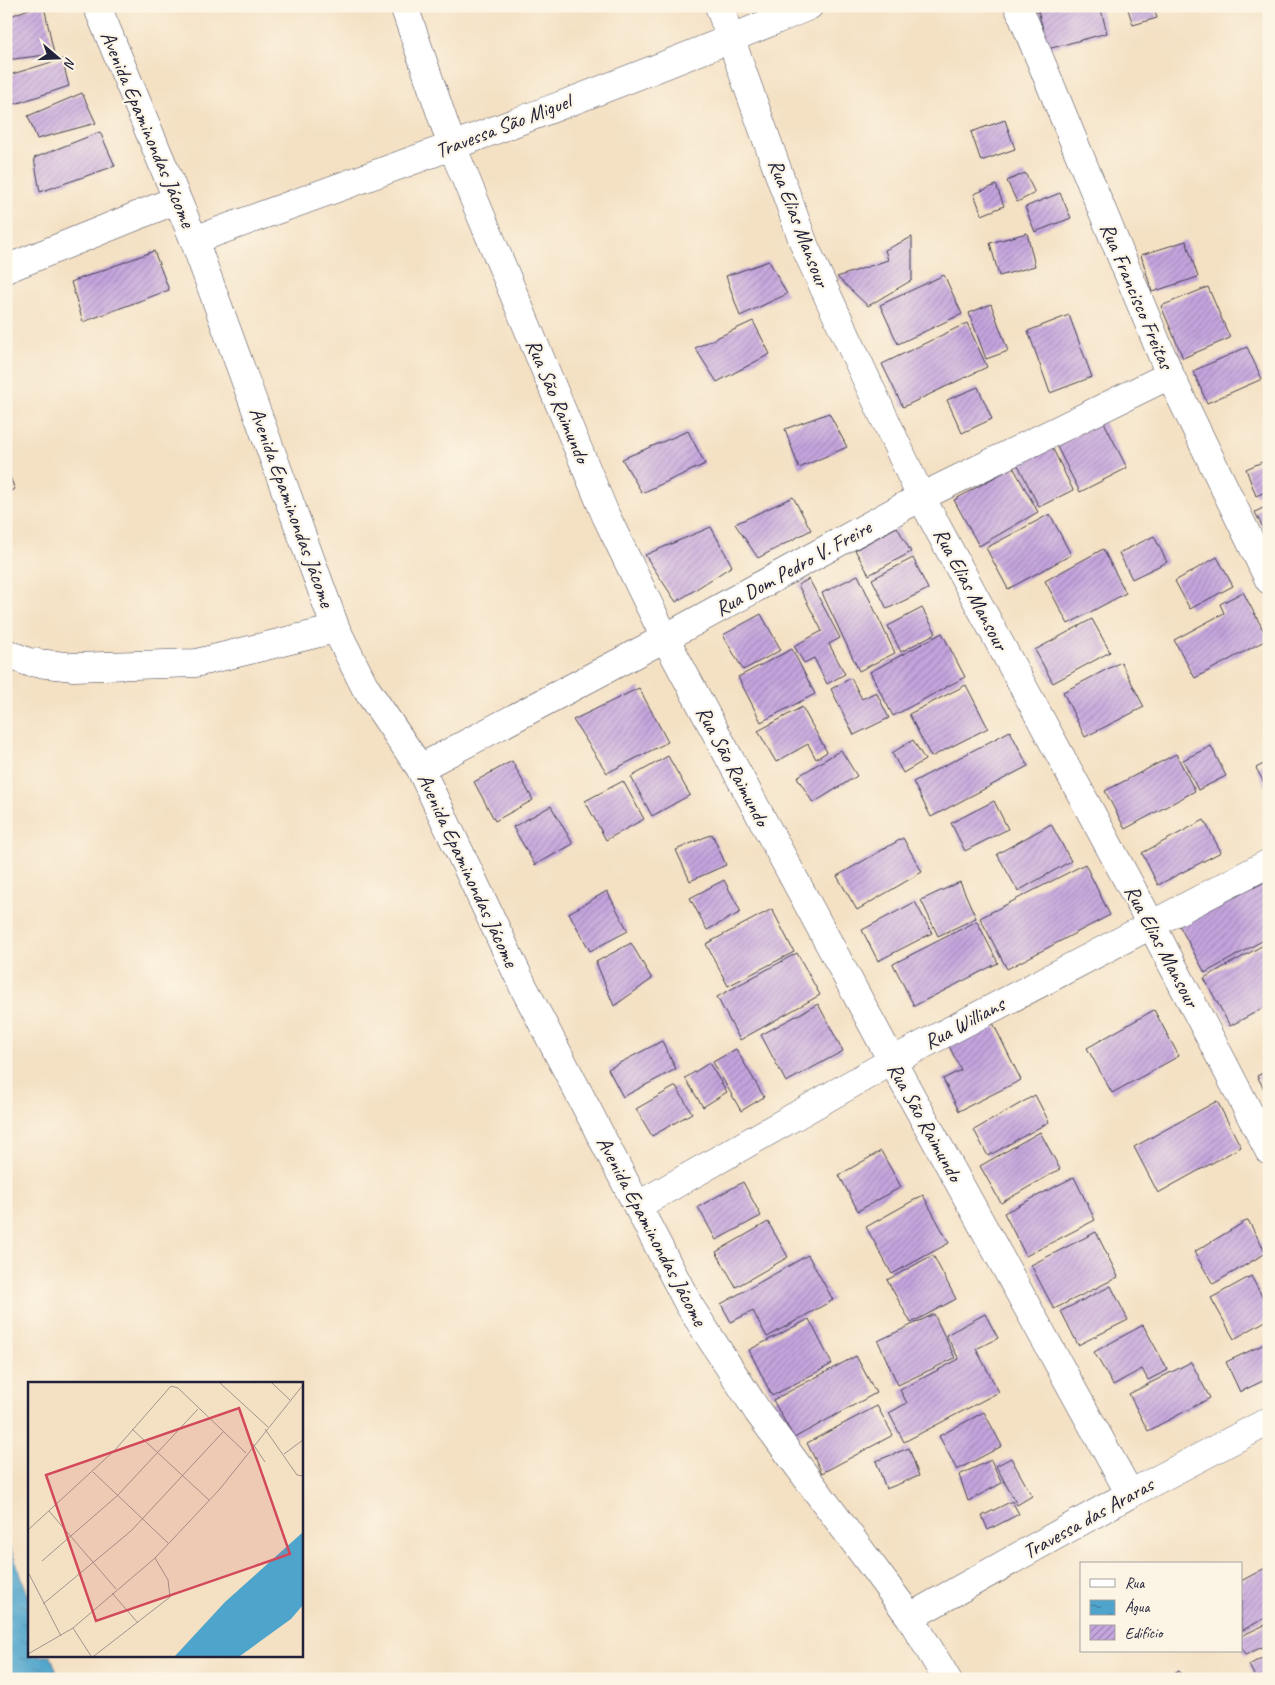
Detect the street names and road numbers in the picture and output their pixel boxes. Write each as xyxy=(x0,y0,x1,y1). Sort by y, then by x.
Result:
street label: Avenida Epaminondas Jácome xyxy=(95,27,202,232)
street label: Travessa São Miguel xyxy=(432,87,578,164)
street label: Rua Elias Mansour xyxy=(763,155,836,292)
street label: Rua Francisco Freitas xyxy=(1094,219,1180,375)
street label: Rua São Raimundo xyxy=(520,335,597,469)
street label: Avenida Epaminondas Jácome xyxy=(244,404,341,612)
street label: Rua Dom Pedro V. Freire xyxy=(710,514,877,622)
street label: Rua Elias Mansour xyxy=(928,523,1015,656)
street label: Rua São Raimundo xyxy=(691,702,777,833)
street label: Avenida Epaminondas Jácome xyxy=(412,769,525,972)
street label: Rua Elias Mansour xyxy=(1119,880,1206,1013)
street label: Rua Willians xyxy=(919,990,1010,1055)
street label: Rua São Raimundo xyxy=(882,1058,970,1188)
street label: Avenida Epaminondas Jácome xyxy=(591,1132,713,1331)
street label: Travessa das Araras xyxy=(1018,1470,1160,1565)

